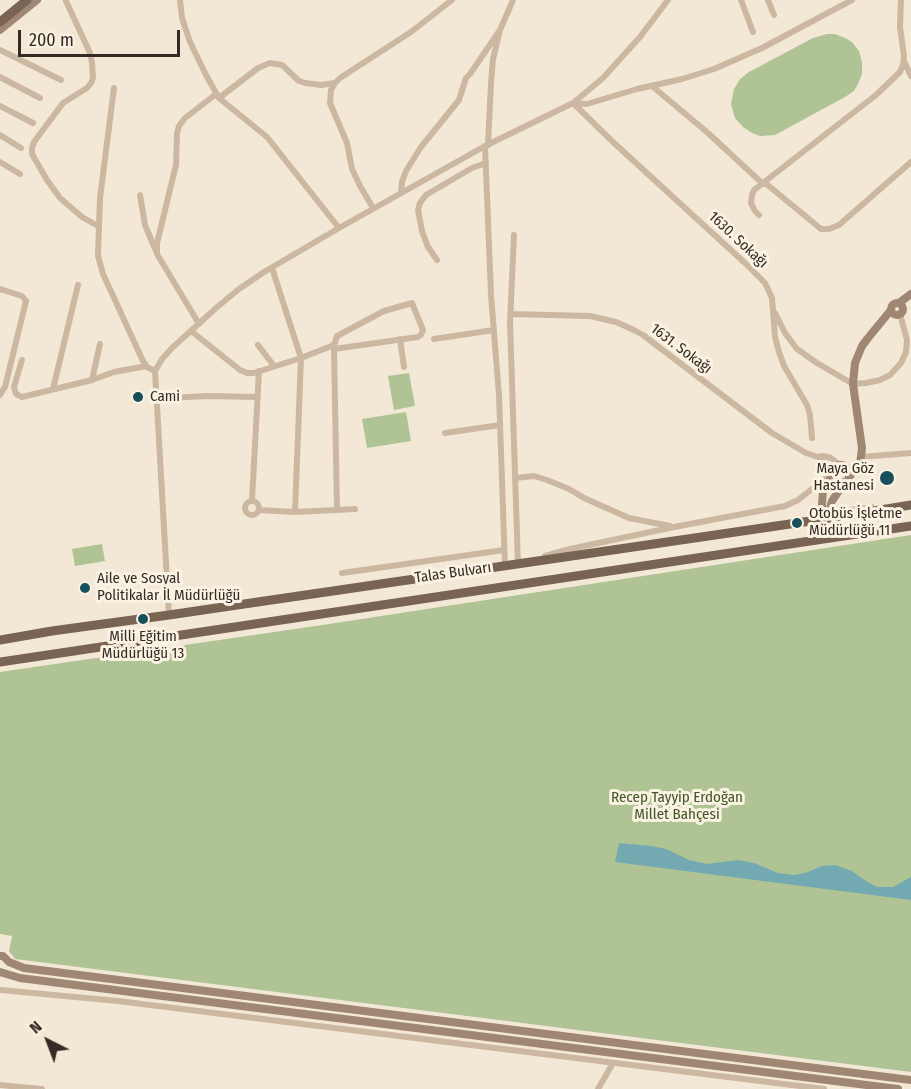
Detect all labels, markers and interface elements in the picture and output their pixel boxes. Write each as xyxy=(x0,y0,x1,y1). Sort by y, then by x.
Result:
scale bar xyxy=(21,18,183,56)
text: 200 m xyxy=(29,29,74,51)
street label: 1630. Sokağı xyxy=(705,208,771,272)
street label: 1631. Sokağı xyxy=(647,320,715,378)
place label: Cami xyxy=(150,388,180,406)
marker: Cami xyxy=(131,390,145,404)
place label: Maya Göz Hastanesi xyxy=(814,460,874,495)
marker: Maya Göz Hastanesi xyxy=(878,469,896,487)
place label: Otobüs İşletme Müdürlüğü 11 xyxy=(809,505,902,540)
marker: Otobüs İşletme Müdürlüğü 11 xyxy=(790,516,804,530)
street label: Talas Bulvarı xyxy=(414,559,492,587)
place label: Aile ve Sosyal Politikalar İl Müdürlüğü xyxy=(97,570,240,605)
marker: Aile ve Sosyal Politikalar İl Müdürlüğü xyxy=(78,581,92,595)
marker: Milli Eğitim Müdürlüğü 13 xyxy=(136,612,150,626)
place label: Milli Eğitim Müdürlüğü 13 xyxy=(102,628,184,663)
park label: Recep Tayyip Erdoğan Millet Bahçesi xyxy=(611,789,743,824)
north arrow xyxy=(18,1011,78,1071)
text: N xyxy=(26,1017,46,1038)

